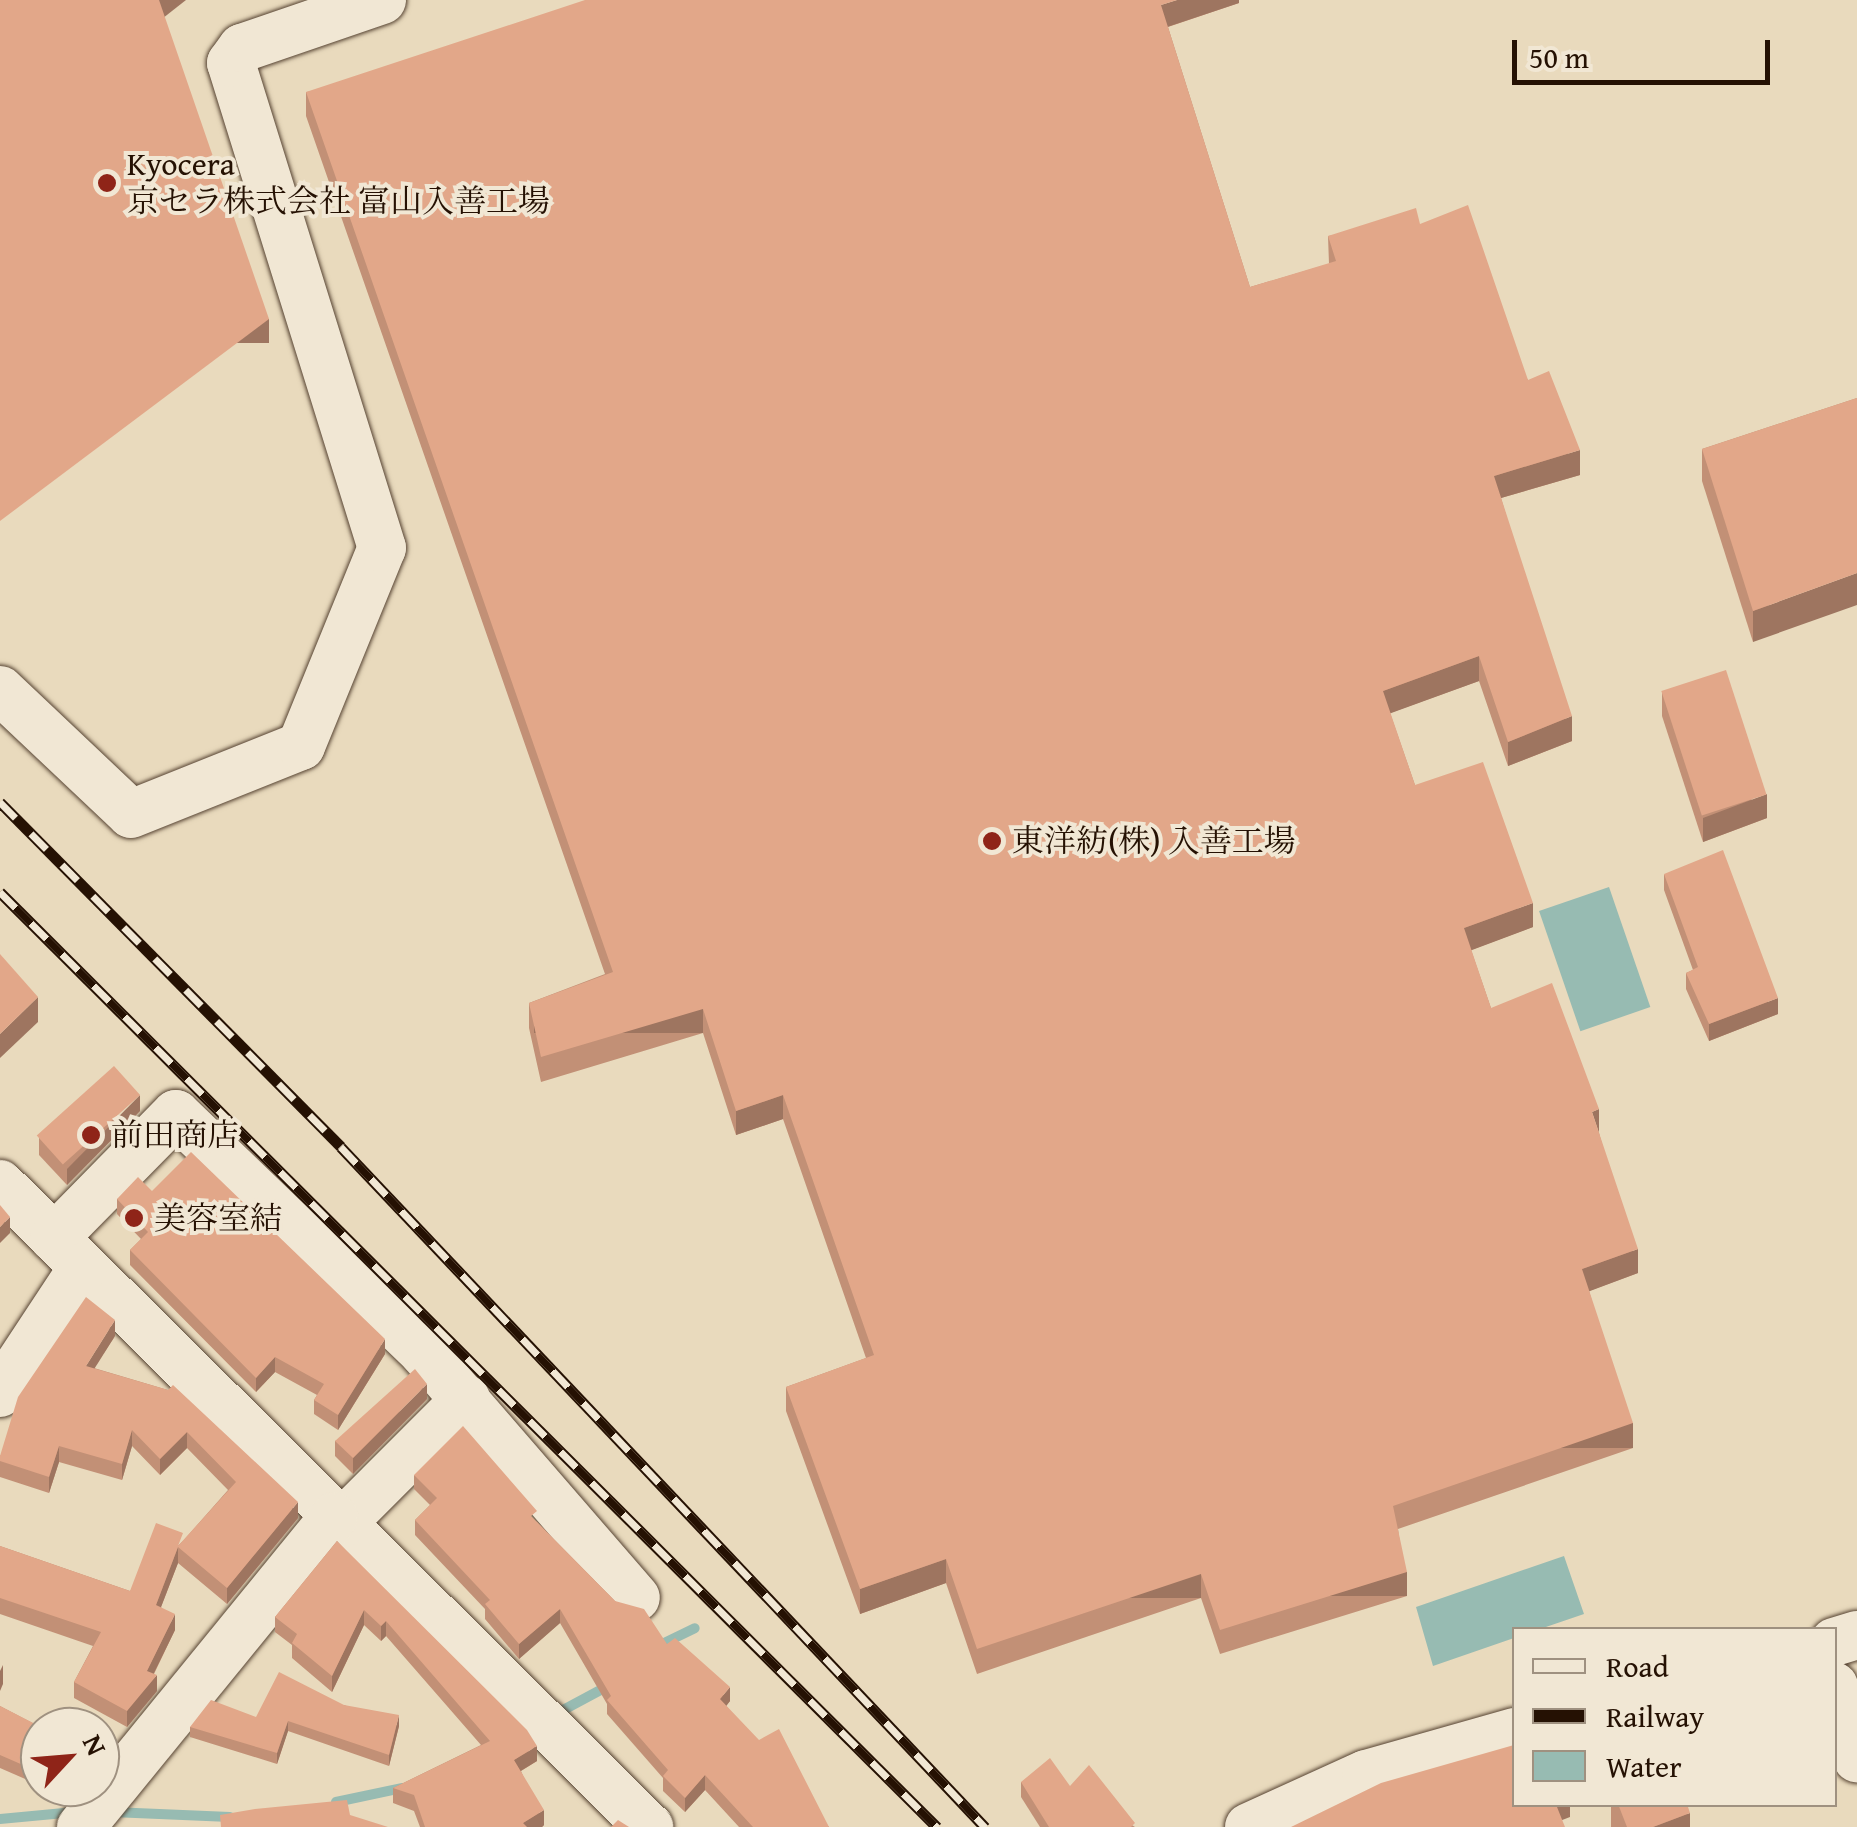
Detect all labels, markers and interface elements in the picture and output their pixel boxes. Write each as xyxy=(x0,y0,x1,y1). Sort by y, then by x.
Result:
scale bar xyxy=(1517,20,1774,82)
text: 50 m xyxy=(1529,35,1589,79)
place label: Kyocera 京セラ株式会社 富山入善工場 xyxy=(127,146,550,221)
marker: Kyocera 京セラ株式会社 富山入善工場 xyxy=(96,172,118,194)
place label: 東洋紡(株) 入善工場 xyxy=(1012,822,1296,860)
marker: 東洋紡(株) 入善工場 xyxy=(981,830,1003,852)
place label: 前田商店 xyxy=(111,1116,239,1154)
marker: 前田商店 xyxy=(80,1124,102,1146)
place label: 美容室結 xyxy=(154,1199,282,1237)
marker: 美容室結 xyxy=(123,1207,145,1229)
legend xyxy=(1512,1627,1837,1807)
text: Road xyxy=(1606,1644,1669,1688)
text: Railway xyxy=(1606,1694,1704,1738)
north arrow xyxy=(20,1707,120,1807)
text: N xyxy=(73,1727,118,1762)
text: Water xyxy=(1606,1744,1682,1788)

